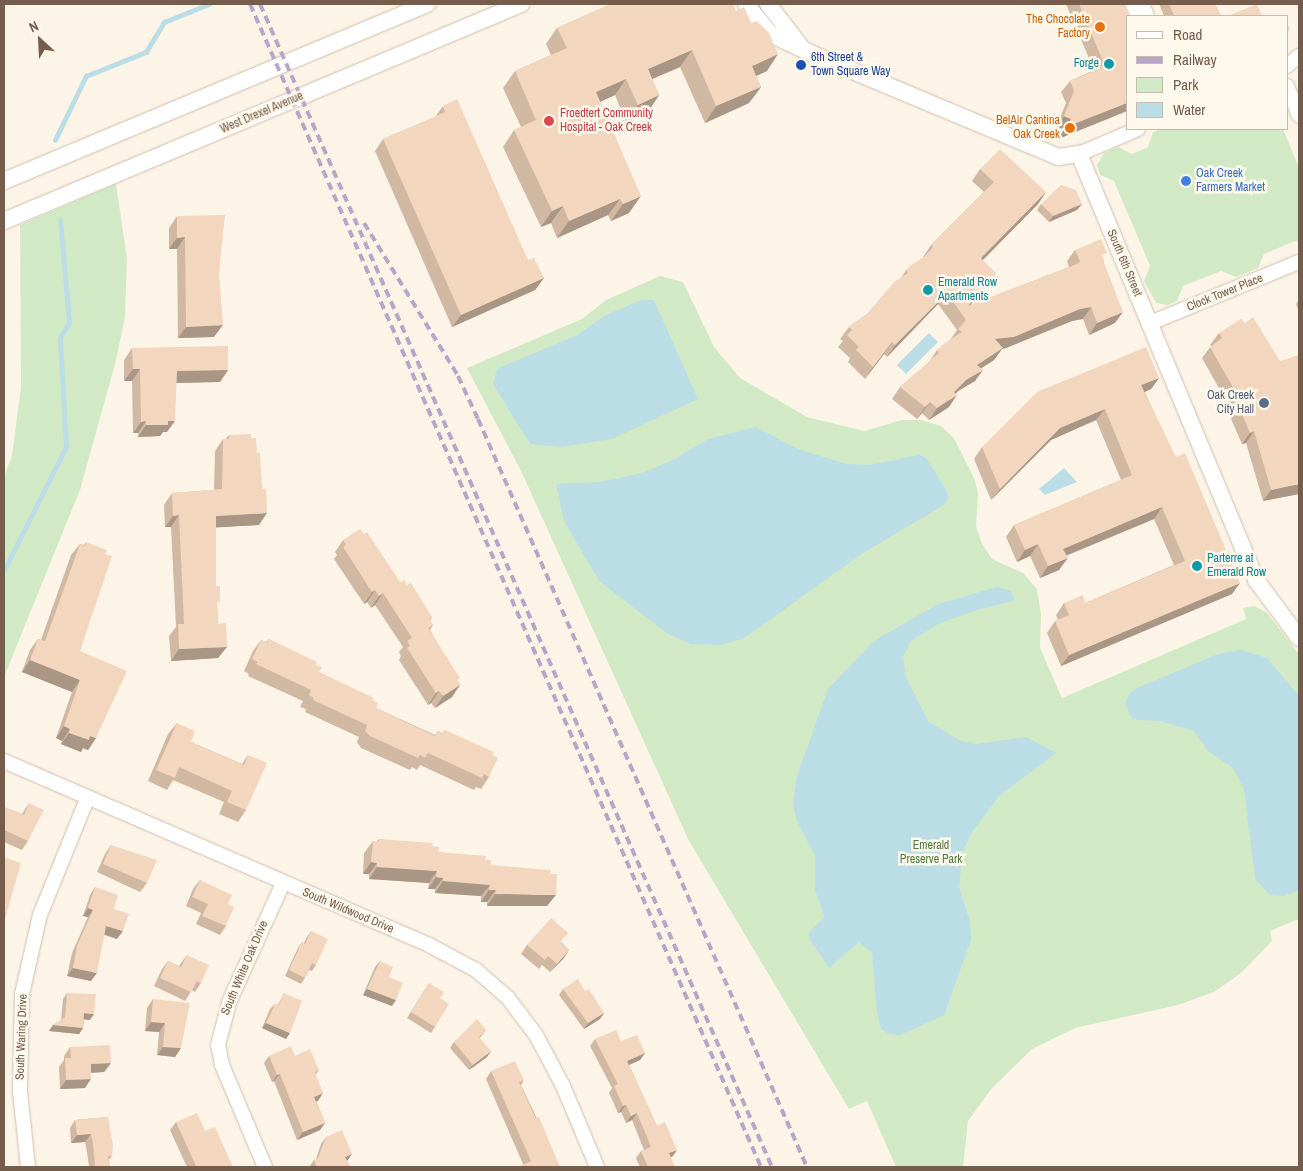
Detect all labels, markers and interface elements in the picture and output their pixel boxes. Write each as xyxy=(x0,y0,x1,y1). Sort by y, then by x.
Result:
place label: The Chocolate Factory xyxy=(1026,13,1090,41)
north arrow xyxy=(15,15,65,65)
legend xyxy=(1126,15,1288,130)
text: N xyxy=(26,16,41,36)
marker: The Chocolate Factory xyxy=(1094,21,1106,33)
text: Road xyxy=(1173,24,1202,45)
text: Railway xyxy=(1173,49,1217,70)
place label: 6th Street & Town Square Way xyxy=(811,51,890,79)
place label: Forge xyxy=(1074,57,1099,71)
marker: Forge xyxy=(1103,58,1115,70)
marker: 6th Street & Town Square Way xyxy=(795,59,807,71)
text: Park xyxy=(1173,74,1198,95)
street label: West Drexel Avenue xyxy=(218,89,306,137)
text: Water xyxy=(1173,99,1205,120)
place label: Froedtert Community Hospital - Oak Creek xyxy=(560,107,653,135)
marker: Froedtert Community Hospital - Oak Creek xyxy=(542,114,556,128)
place label: BelAir Cantina Oak Creek xyxy=(996,114,1060,142)
marker: BelAir Cantina Oak Creek xyxy=(1064,122,1076,134)
place label: Oak Creek Farmers Market xyxy=(1196,167,1265,195)
marker: Oak Creek Farmers Market xyxy=(1180,175,1192,187)
street label: South 6th Street xyxy=(1103,227,1145,299)
street label: Clock Tower Place xyxy=(1185,271,1265,315)
place label: Emerald Row Apartments xyxy=(938,276,997,304)
marker: Emerald Row Apartments xyxy=(922,284,934,296)
place label: Oak Creek City Hall xyxy=(1207,389,1254,417)
marker: Oak Creek City Hall xyxy=(1258,397,1270,409)
place label: Parterre at Emerald Row xyxy=(1207,552,1266,580)
marker: Parterre at Emerald Row xyxy=(1191,560,1203,572)
park label: Emerald Preserve Park xyxy=(900,839,962,867)
street label: South Wildwood Drive xyxy=(300,885,396,937)
street label: South White Oak Drive xyxy=(219,919,271,1017)
street label: South Waring Drive xyxy=(13,994,31,1080)

